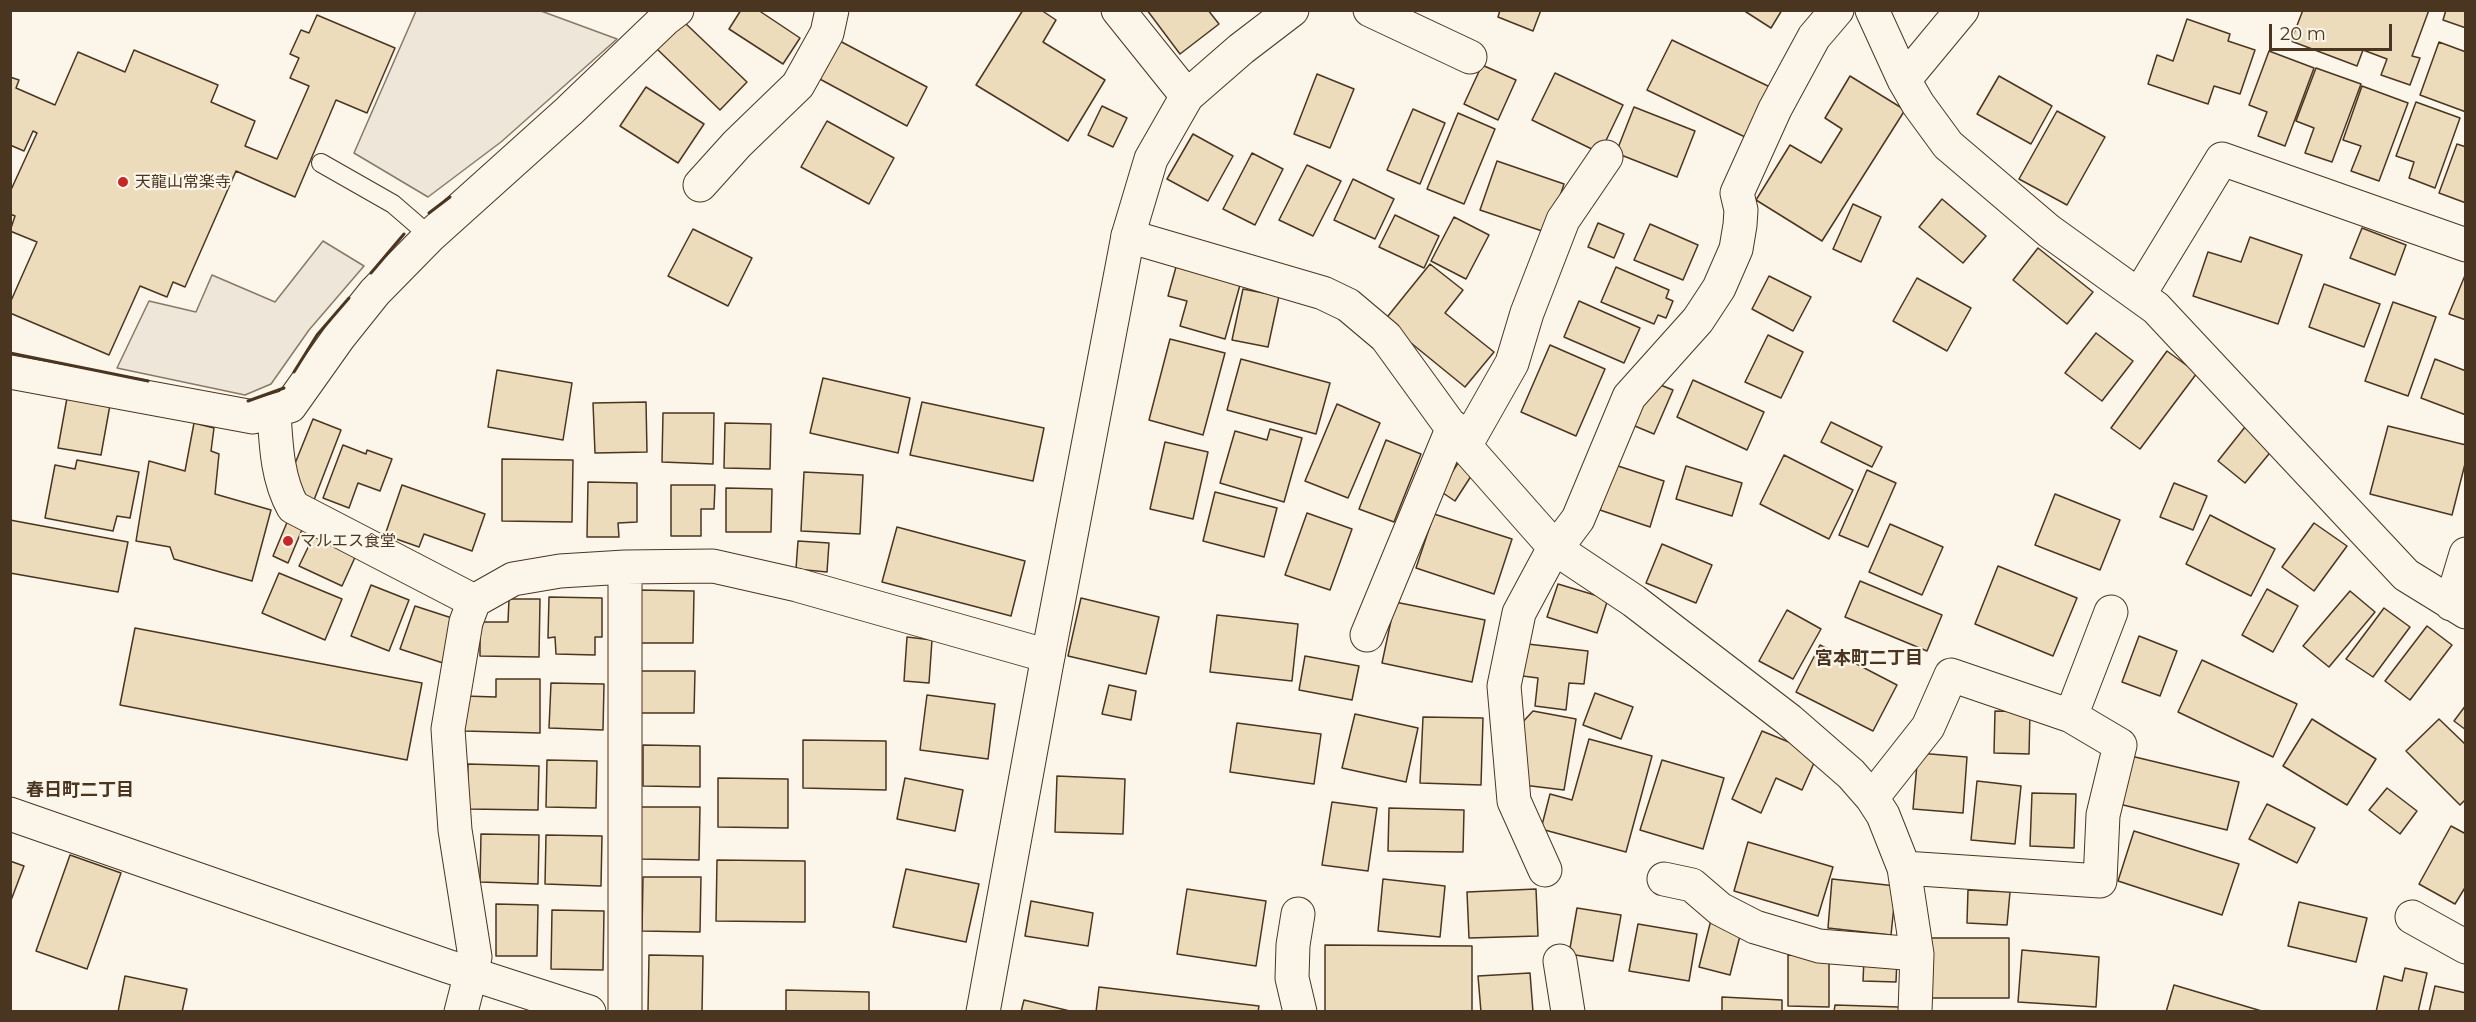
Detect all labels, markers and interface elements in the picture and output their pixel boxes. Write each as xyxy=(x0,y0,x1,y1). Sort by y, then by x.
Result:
scale bar xyxy=(2272,12,2395,50)
text: 20 m xyxy=(2280,23,2326,45)
place label: 天龍山常楽寺 xyxy=(135,172,231,192)
marker: 天龍山常楽寺 xyxy=(116,175,130,189)
place label: マルエス食堂 xyxy=(300,531,396,551)
marker: マルエス食堂 xyxy=(281,534,295,548)
district label: 宮本町二丁目 xyxy=(1815,648,1923,670)
district label: 春日町二丁目 xyxy=(26,780,134,802)

